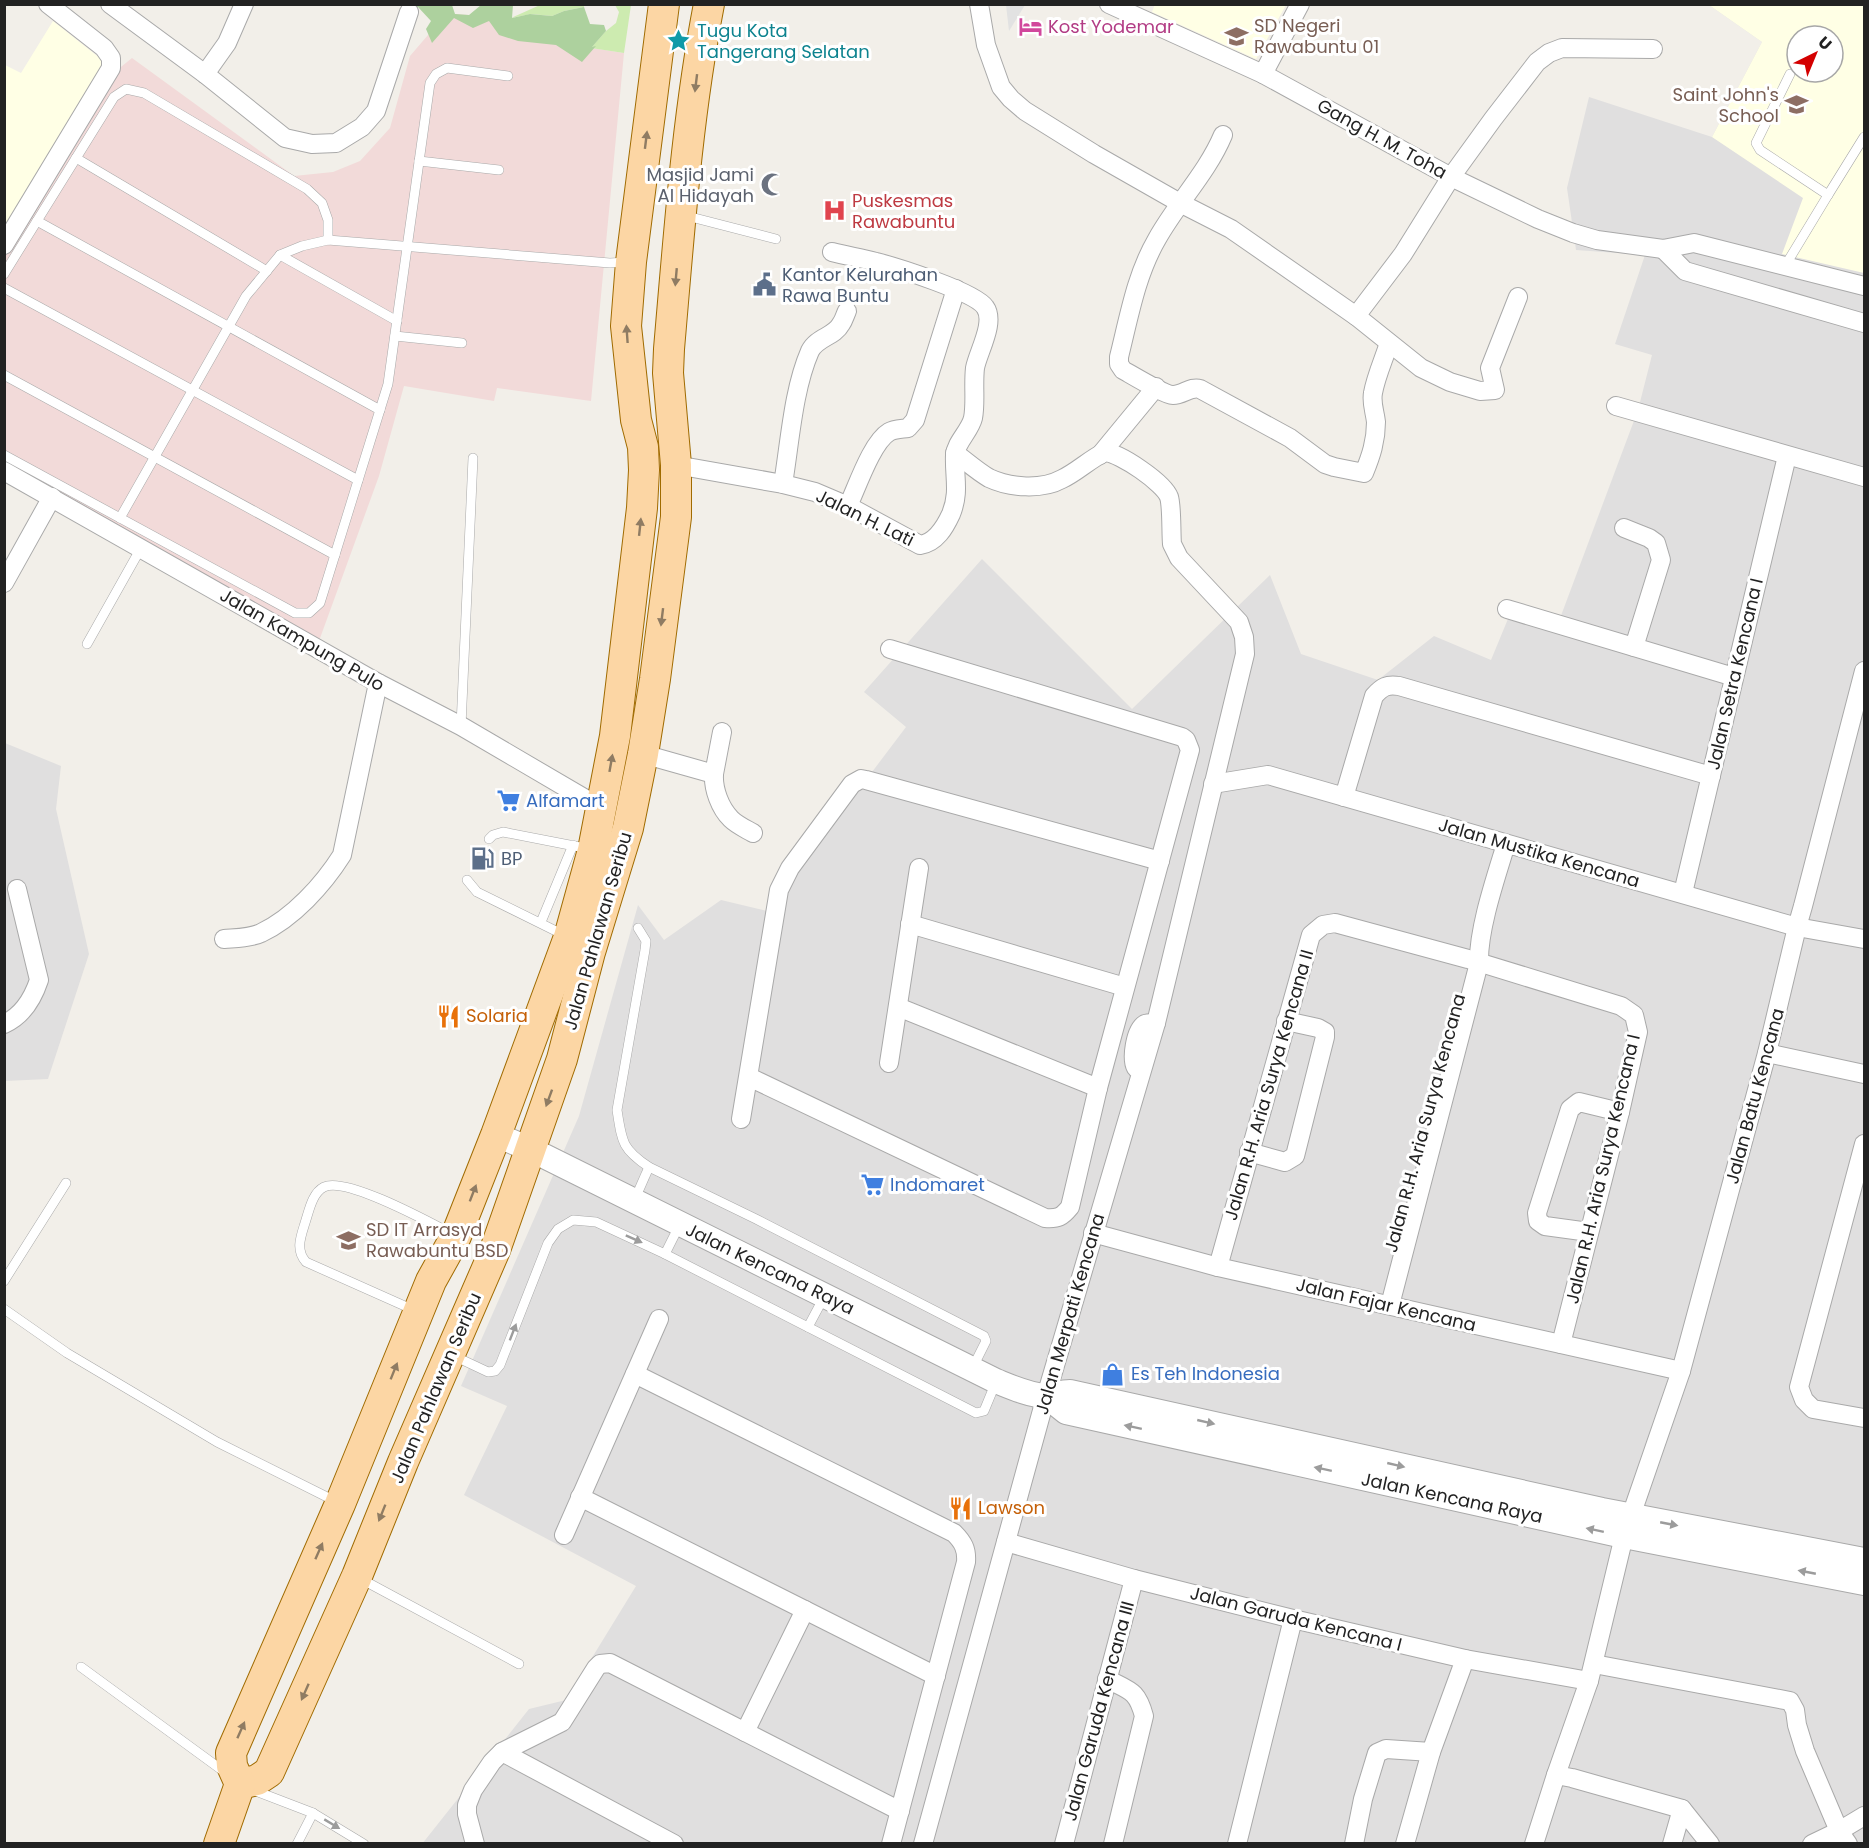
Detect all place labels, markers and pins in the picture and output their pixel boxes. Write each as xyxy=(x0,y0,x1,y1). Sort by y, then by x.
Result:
place label: SD Negeri Rawabuntu 01 xyxy=(1254,13,1379,59)
hotel icon: Kost Yodemar xyxy=(1017,14,1043,40)
place label: Kost Yodemar xyxy=(1048,14,1174,39)
place label: Tugu Kota Tangerang Selatan xyxy=(697,18,870,64)
school or university icon: SD Negeri Rawabuntu 01 xyxy=(1223,23,1249,49)
place icon: Tugu Kota Tangerang Selatan xyxy=(666,28,692,54)
place label: Saint John's School xyxy=(1673,82,1779,128)
school or university icon: Saint John's School xyxy=(1784,92,1810,118)
place label: Masjid Jami Al Hidayah xyxy=(646,162,754,208)
mosque icon: Masjid Jami Al Hidayah xyxy=(759,172,785,198)
place label: Puskesmas Rawabuntu xyxy=(852,188,955,234)
hospital icon: Puskesmas Rawabuntu xyxy=(821,198,847,224)
place label: Kantor Kelurahan Rawa Buntu xyxy=(782,262,938,308)
public building icon: Kantor Kelurahan Rawa Buntu xyxy=(751,272,777,298)
supermarket icon: Alfamart xyxy=(495,788,521,814)
place label: Alfamart xyxy=(526,788,605,813)
fuel station icon: BP xyxy=(470,846,496,872)
place label: BP xyxy=(501,846,522,871)
restaurant icon: Solaria xyxy=(435,1003,461,1029)
place label: Solaria xyxy=(466,1003,528,1028)
supermarket icon: Indomaret xyxy=(859,1172,885,1198)
place label: Indomaret xyxy=(890,1172,985,1197)
place label: SD IT Arrasyd Rawabuntu BSD xyxy=(366,1217,508,1263)
school or university icon: SD IT Arrasyd Rawabuntu BSD xyxy=(335,1227,361,1253)
shop icon: Es Teh Indonesia xyxy=(1100,1361,1126,1387)
place label: Es Teh Indonesia xyxy=(1131,1361,1280,1386)
restaurant icon: Lawson xyxy=(947,1495,973,1521)
place label: Lawson xyxy=(978,1495,1045,1520)

